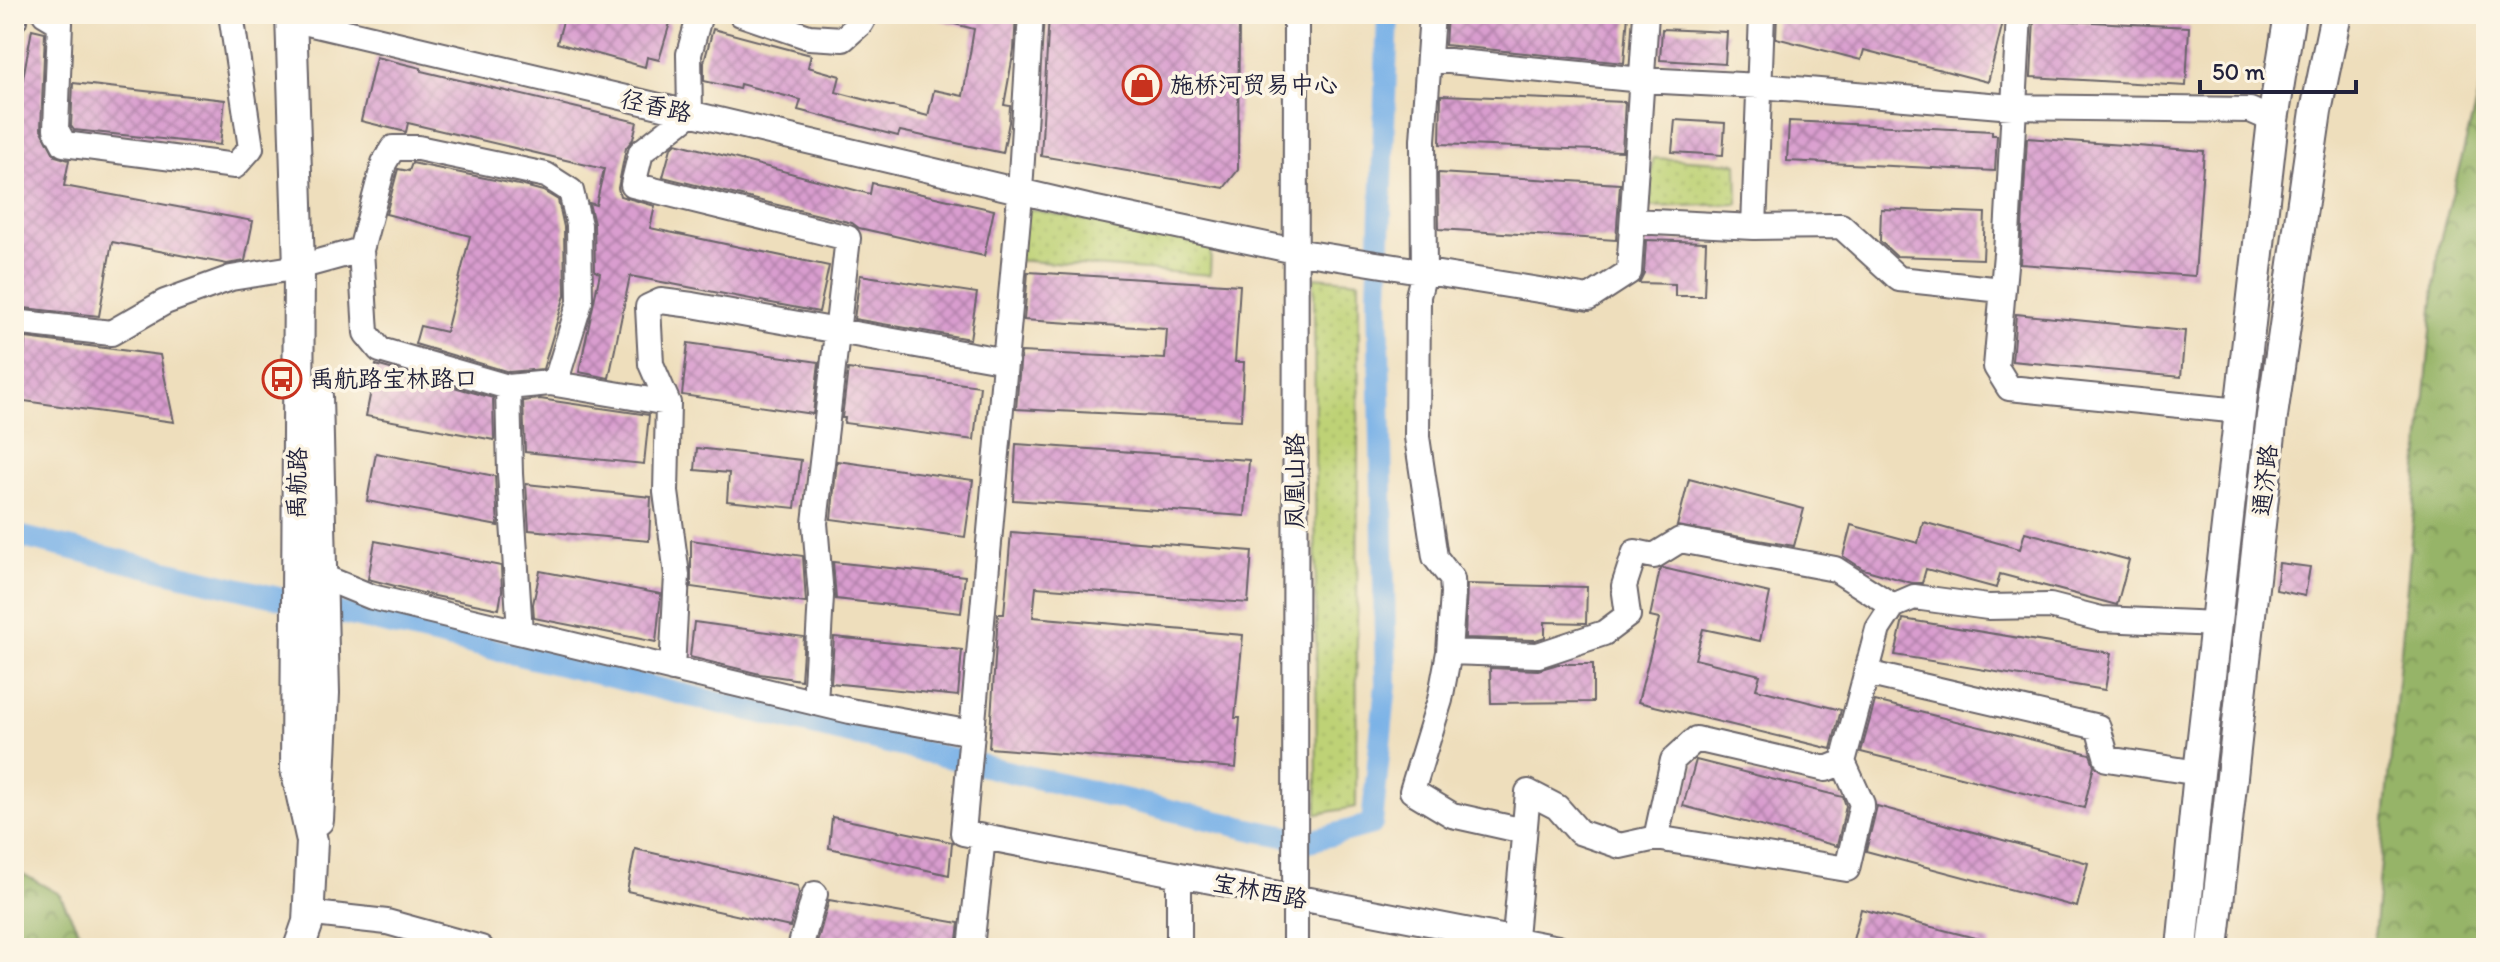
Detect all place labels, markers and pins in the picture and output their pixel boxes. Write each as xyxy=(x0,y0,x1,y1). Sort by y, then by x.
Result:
shop icon: 施桥河贸易中心 xyxy=(1121,64,1163,106)
place label: 施桥河贸易中心 xyxy=(1170,70,1338,99)
bus stop icon: 禹航路宝林路口 xyxy=(261,358,303,400)
place label: 禹航路宝林路口 xyxy=(310,364,478,393)

